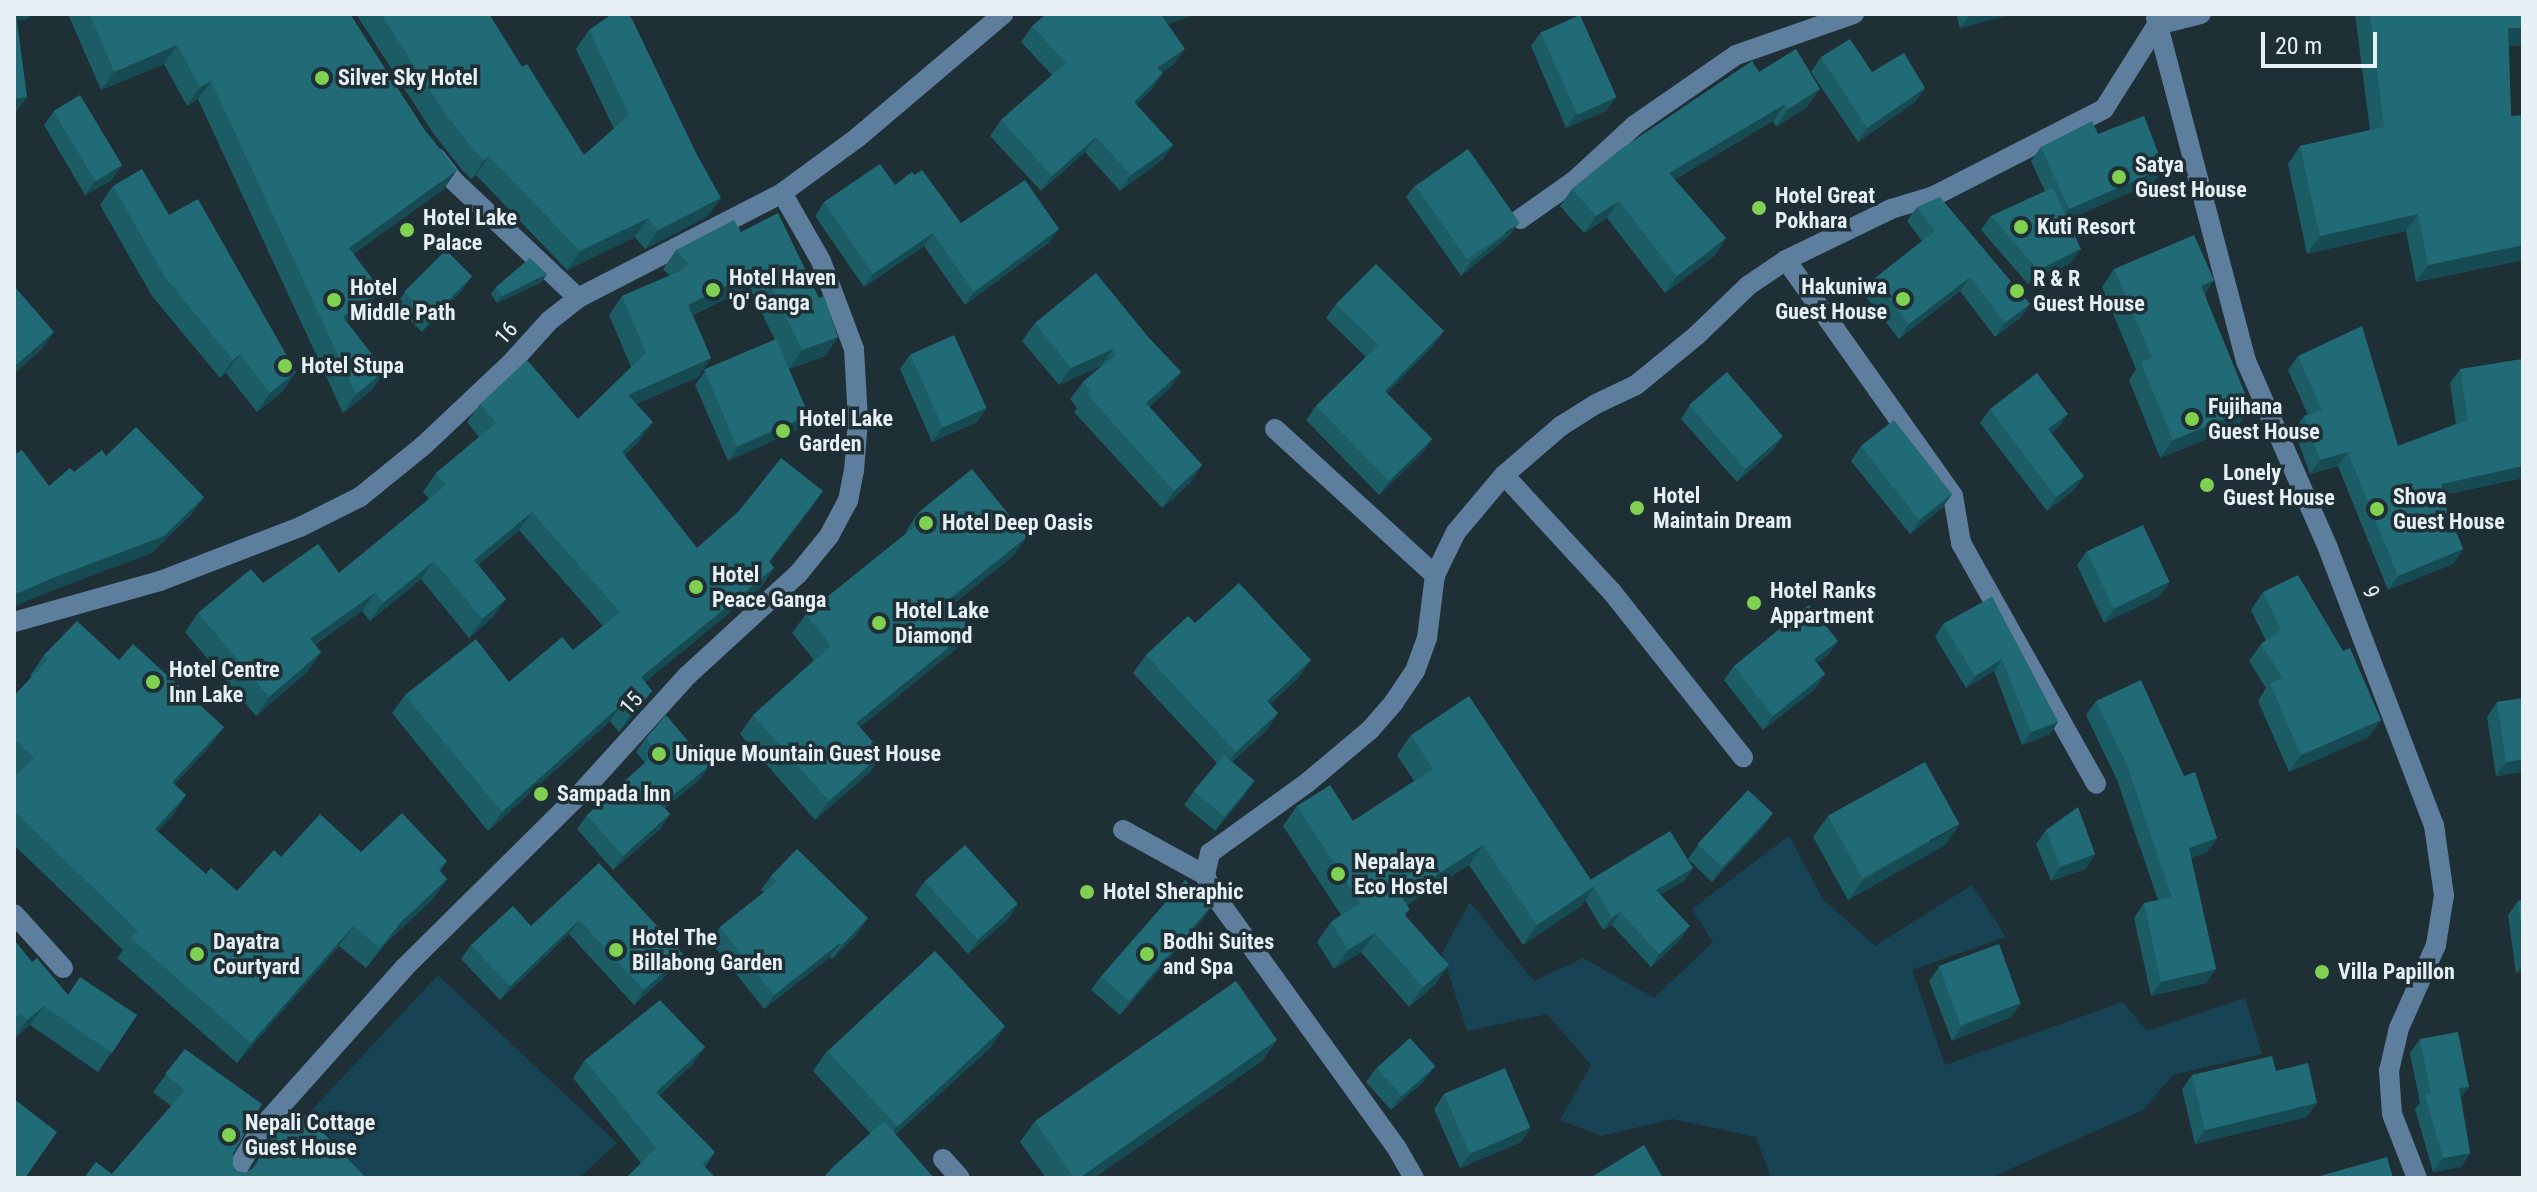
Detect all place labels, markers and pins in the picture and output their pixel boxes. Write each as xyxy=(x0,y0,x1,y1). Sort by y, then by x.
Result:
place label: Silver Sky Hotel xyxy=(338,65,478,91)
marker: Silver Sky Hotel xyxy=(313,69,331,87)
place label: Satya Guest House xyxy=(2135,151,2247,202)
marker: Satya Guest House xyxy=(2110,168,2128,186)
place label: Hotel Great Pokhara xyxy=(1775,182,1875,234)
marker: Hotel Great Pokhara xyxy=(1750,199,1768,217)
place label: Hotel Lake Palace xyxy=(423,204,517,256)
place label: Kuti Resort xyxy=(2037,214,2135,240)
marker: Kuti Resort xyxy=(2012,218,2030,236)
marker: Hotel Lake Palace xyxy=(398,221,416,239)
place label: Hotel Haven 'O' Ganga xyxy=(729,264,836,316)
place label: R & R Guest House xyxy=(2033,265,2145,316)
place label: Hakuniwa Guest House xyxy=(1775,273,1887,324)
place label: Hotel Middle Path xyxy=(350,274,455,326)
marker: Hotel Haven 'O' Ganga xyxy=(704,281,722,299)
marker: R & R Guest House xyxy=(2008,282,2026,300)
marker: Hakuniwa Guest House xyxy=(1894,290,1912,308)
marker: Hotel Middle Path xyxy=(325,291,343,309)
place label: Hotel Stupa xyxy=(301,353,404,379)
marker: Hotel Stupa xyxy=(276,357,294,375)
place label: Fujihana Guest House xyxy=(2208,393,2320,444)
place label: Hotel Lake Garden xyxy=(799,405,893,456)
marker: Fujihana Guest House xyxy=(2183,410,2201,428)
marker: Hotel Lake Garden xyxy=(774,422,792,440)
place label: Lonely Guest House xyxy=(2223,459,2335,510)
marker: Lonely Guest House xyxy=(2198,476,2216,494)
place label: Hotel Maintain Dream xyxy=(1653,482,1792,534)
place label: Shova Guest House xyxy=(2393,483,2505,534)
marker: Hotel Maintain Dream xyxy=(1628,499,1646,517)
marker: Shova Guest House xyxy=(2368,500,2386,518)
place label: Hotel Deep Oasis xyxy=(942,510,1093,536)
marker: Hotel Deep Oasis xyxy=(917,514,935,532)
place label: Hotel Peace Ganga xyxy=(712,561,826,612)
place label: Hotel Ranks Appartment xyxy=(1770,577,1876,628)
marker: Hotel Peace Ganga xyxy=(687,578,705,596)
marker: Hotel Ranks Appartment xyxy=(1745,594,1763,612)
place label: Hotel Lake Diamond xyxy=(895,597,989,648)
marker: Hotel Lake Diamond xyxy=(870,614,888,632)
place label: Hotel Centre Inn Lake xyxy=(169,656,280,708)
marker: Hotel Centre Inn Lake xyxy=(144,673,162,691)
place label: Unique Mountain Guest House xyxy=(675,741,941,767)
marker: Unique Mountain Guest House xyxy=(650,745,668,763)
place label: Sampada Inn xyxy=(557,781,671,807)
marker: Sampada Inn xyxy=(532,785,550,803)
place label: Nepalaya Eco Hostel xyxy=(1354,848,1448,900)
marker: Nepalaya Eco Hostel xyxy=(1329,865,1347,883)
place label: Hotel Sheraphic xyxy=(1103,879,1243,905)
marker: Hotel Sheraphic xyxy=(1078,883,1096,901)
place label: Hotel The Billabong Garden xyxy=(632,924,783,976)
place label: Dayatra Courtyard xyxy=(213,928,300,980)
place label: Bodhi Suites and Spa xyxy=(1163,928,1274,980)
marker: Hotel The Billabong Garden xyxy=(607,941,625,959)
marker: Dayatra Courtyard xyxy=(188,945,206,963)
marker: Bodhi Suites and Spa xyxy=(1138,945,1156,963)
place label: Villa Papillon xyxy=(2338,959,2455,985)
marker: Villa Papillon xyxy=(2313,963,2331,981)
place label: Nepali Cottage Guest House xyxy=(245,1109,375,1160)
marker: Nepali Cottage Guest House xyxy=(220,1126,238,1144)

